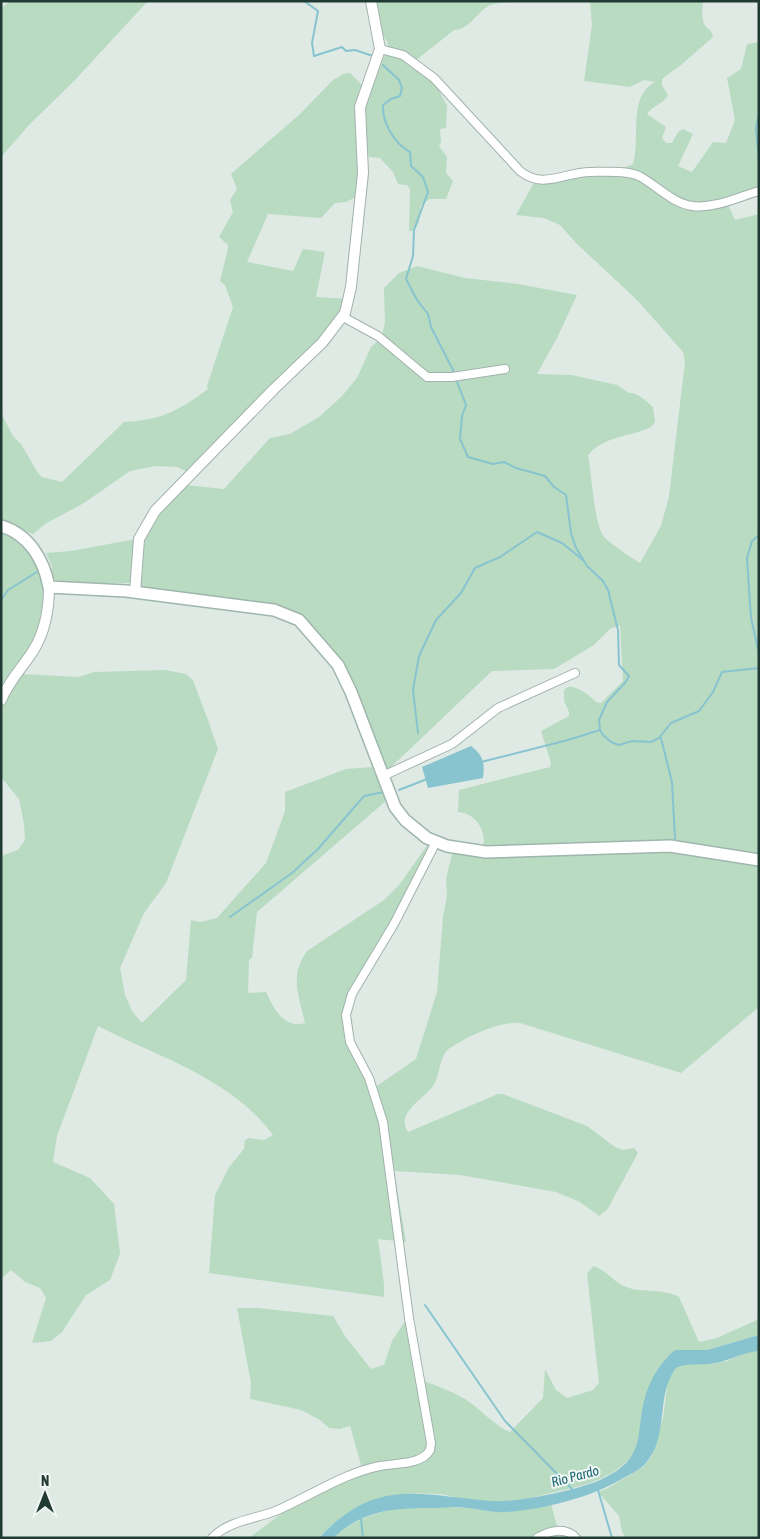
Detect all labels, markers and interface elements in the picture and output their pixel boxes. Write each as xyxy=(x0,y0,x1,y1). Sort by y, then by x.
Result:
water label: Rio Pardo xyxy=(549,1462,601,1490)
north arrow xyxy=(20,1469,70,1519)
text: N xyxy=(41,1473,49,1489)

